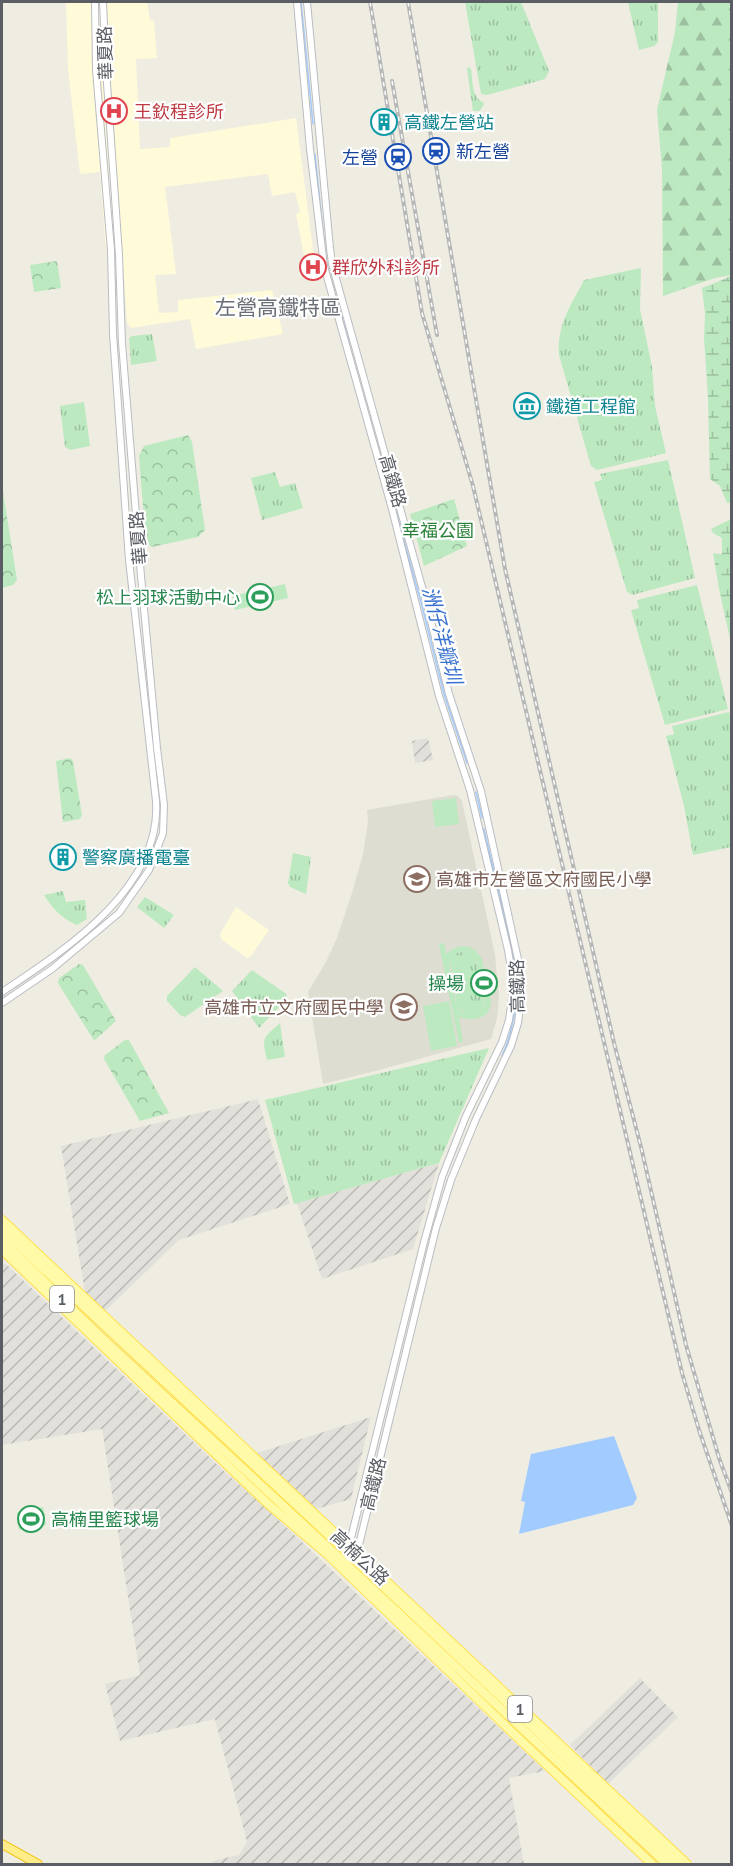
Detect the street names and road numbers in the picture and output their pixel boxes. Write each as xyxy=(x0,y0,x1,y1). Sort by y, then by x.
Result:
street label: 華夏路 xyxy=(93,26,117,80)
street label: 高鐵路 xyxy=(375,452,411,510)
street label: 華夏路 xyxy=(124,510,152,566)
street label: 高鐵路 xyxy=(505,959,529,1013)
road number: 1 xyxy=(50,1286,74,1312)
street label: 高鐵路 xyxy=(355,1455,391,1513)
street label: 高楠公路 xyxy=(326,1524,394,1590)
road number: 1 xyxy=(508,1696,532,1722)

